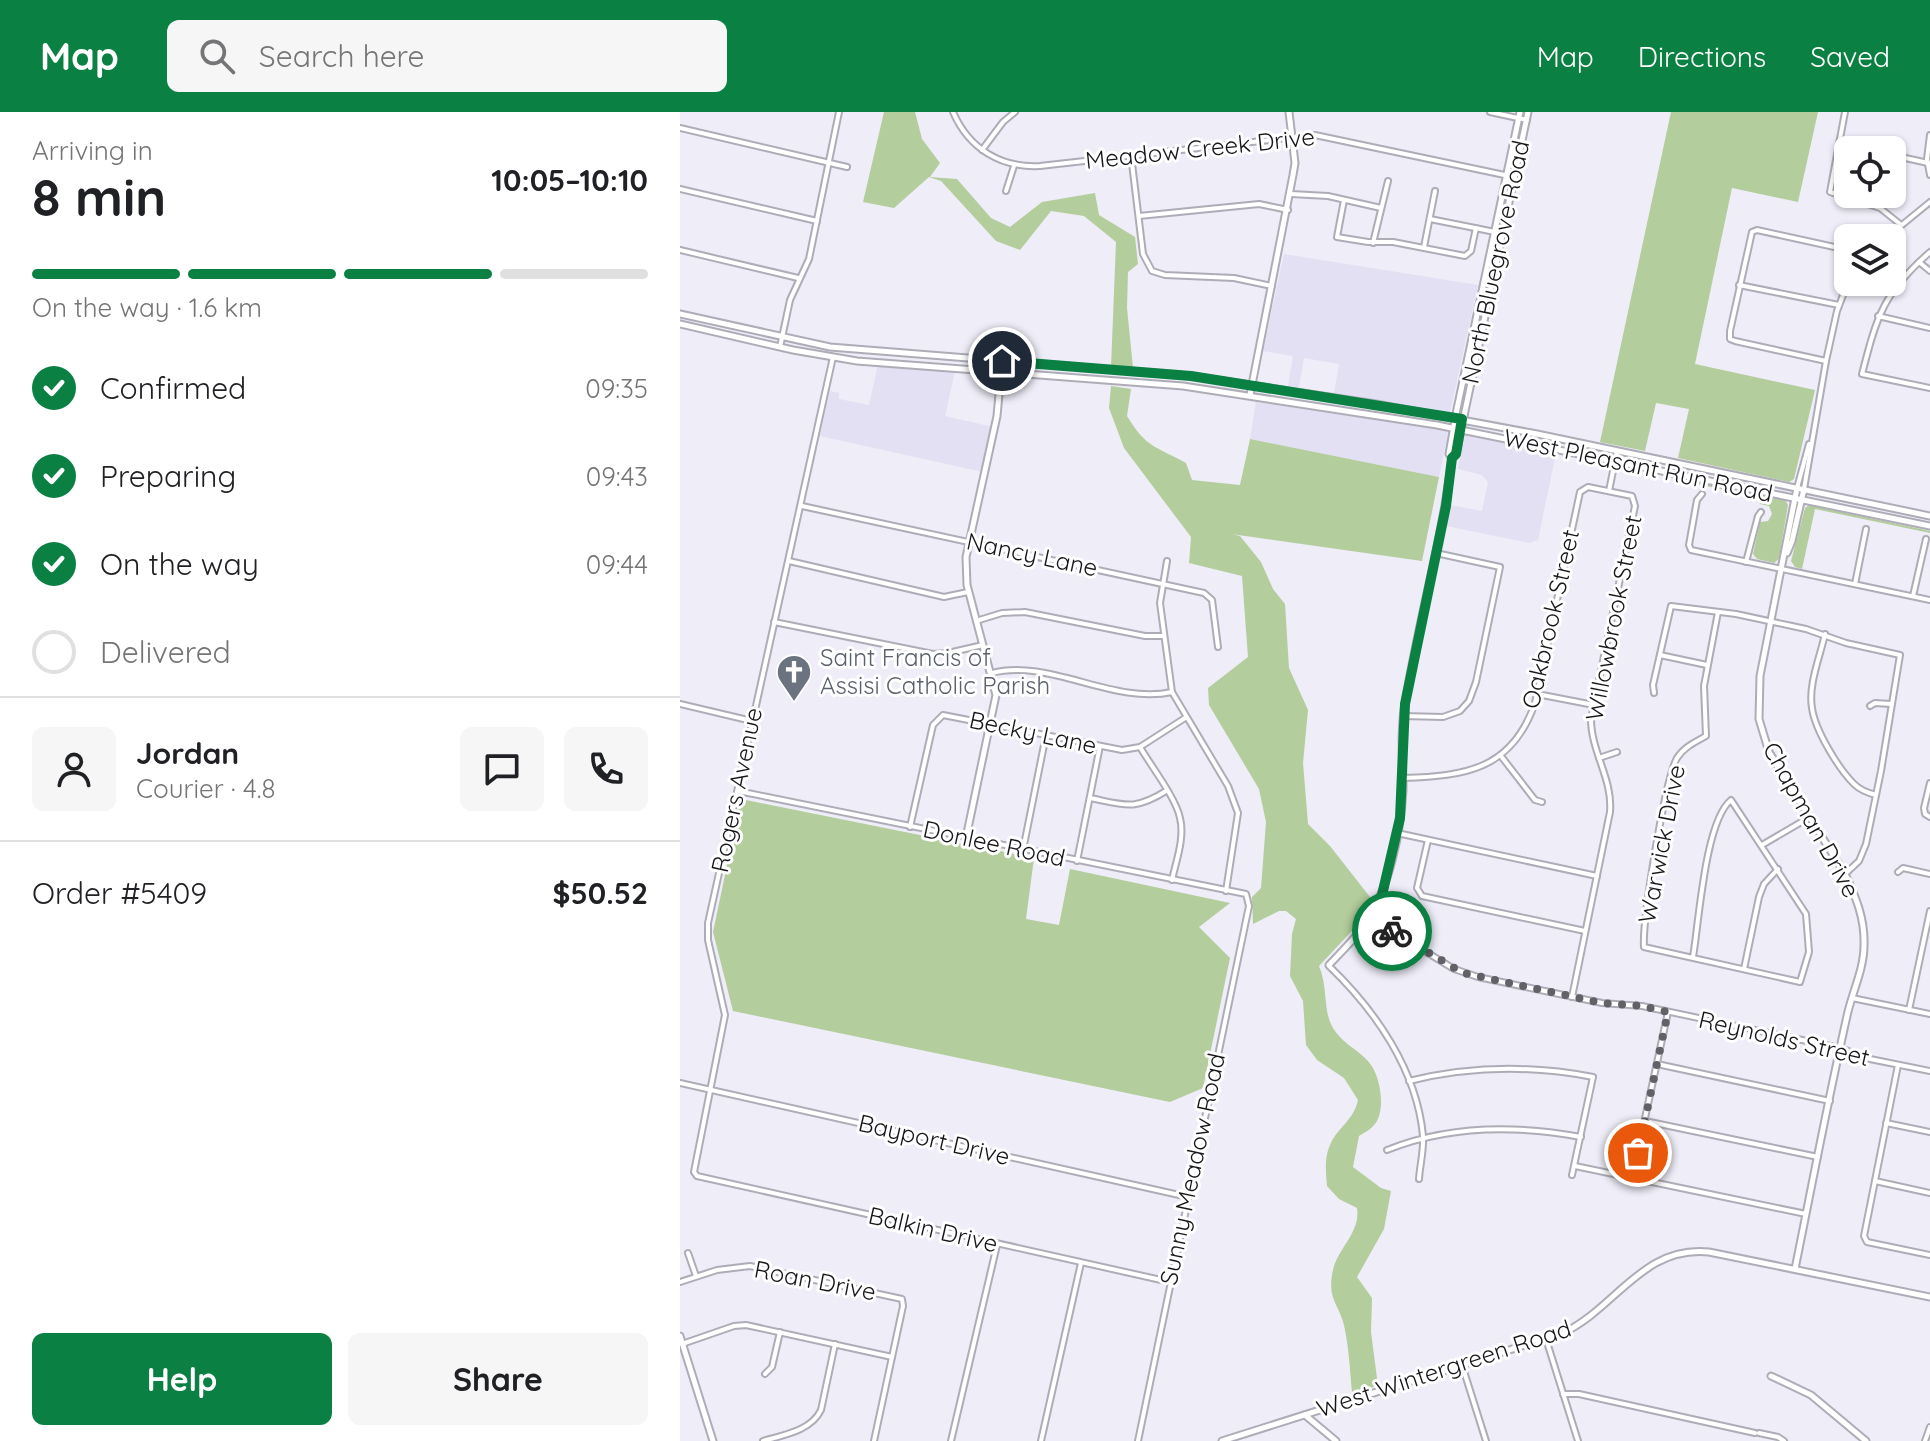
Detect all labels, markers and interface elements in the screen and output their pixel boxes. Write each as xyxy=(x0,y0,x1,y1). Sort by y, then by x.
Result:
search box xyxy=(167,20,727,92)
text: Map xyxy=(40,32,119,80)
icon: search xyxy=(195,34,239,78)
text: Search here xyxy=(259,37,424,75)
text: Map xyxy=(1537,39,1594,74)
text: Directions xyxy=(1638,39,1766,74)
text: Saved xyxy=(1810,39,1890,74)
street label: Meadow Creek Drive xyxy=(1084,121,1316,175)
text: Arriving in xyxy=(32,134,153,167)
map controls xyxy=(1834,136,1906,296)
button: locate xyxy=(1834,136,1906,208)
street label: North Bluegrove Road xyxy=(1455,137,1535,386)
text: 10:05–10:10 xyxy=(491,161,648,199)
text: 8 min xyxy=(32,164,166,229)
button: layers xyxy=(1834,224,1906,296)
text: On the way · 1.6 km xyxy=(32,291,262,324)
pin xyxy=(968,327,1036,395)
icon: home xyxy=(980,339,1024,383)
icon: check xyxy=(32,366,76,410)
text: Confirmed xyxy=(100,369,246,407)
text: 09:35 xyxy=(585,372,648,405)
street label: West Pleasant Run Road xyxy=(1501,422,1775,508)
icon: check xyxy=(32,454,76,498)
text: Preparing xyxy=(100,457,236,495)
text: 09:43 xyxy=(586,460,648,493)
street label: Willowbrook Street xyxy=(1578,512,1648,723)
street label: Nancy Lane xyxy=(964,525,1100,583)
street label: Oakbrook Street xyxy=(1515,526,1585,711)
icon: check xyxy=(32,542,76,586)
text: On the way xyxy=(100,545,259,583)
text: 09:44 xyxy=(586,548,648,581)
text: Delivered xyxy=(100,633,231,671)
place label: Saint Francis of Assisi Catholic Parish xyxy=(820,642,1050,700)
church icon: Saint Francis of Assisi Catholic Parish xyxy=(775,653,813,703)
street label: Becky Lane xyxy=(967,704,1100,760)
street label: Rogers Avenue xyxy=(704,705,768,875)
button: person xyxy=(32,727,116,811)
button: chat xyxy=(460,727,544,811)
button: phone xyxy=(564,727,648,811)
text: Jordan xyxy=(136,734,239,772)
street label: Chapman Drive xyxy=(1757,737,1867,902)
street label: Warwick Drive xyxy=(1631,762,1691,926)
text: Courier · 4.8 xyxy=(136,772,275,805)
street label: Donlee Road xyxy=(921,813,1068,873)
text: Order #5409 xyxy=(32,874,207,912)
text: $50.52 xyxy=(553,874,648,912)
courier xyxy=(1352,891,1432,971)
icon: bike xyxy=(1370,909,1414,953)
street label: Reynolds Street xyxy=(1696,1004,1873,1072)
street label: Sunny Meadow Road xyxy=(1153,1050,1231,1287)
street label: Bayport Drive xyxy=(856,1107,1013,1171)
pin xyxy=(1604,1119,1672,1187)
icon: bag xyxy=(1616,1131,1660,1175)
street label: Balkin Drive xyxy=(866,1200,1001,1258)
street label: Roan Drive xyxy=(752,1254,879,1306)
street label: West Wintergreen Road xyxy=(1313,1313,1575,1423)
button: Help xyxy=(32,1333,332,1425)
button: Share xyxy=(348,1333,648,1425)

